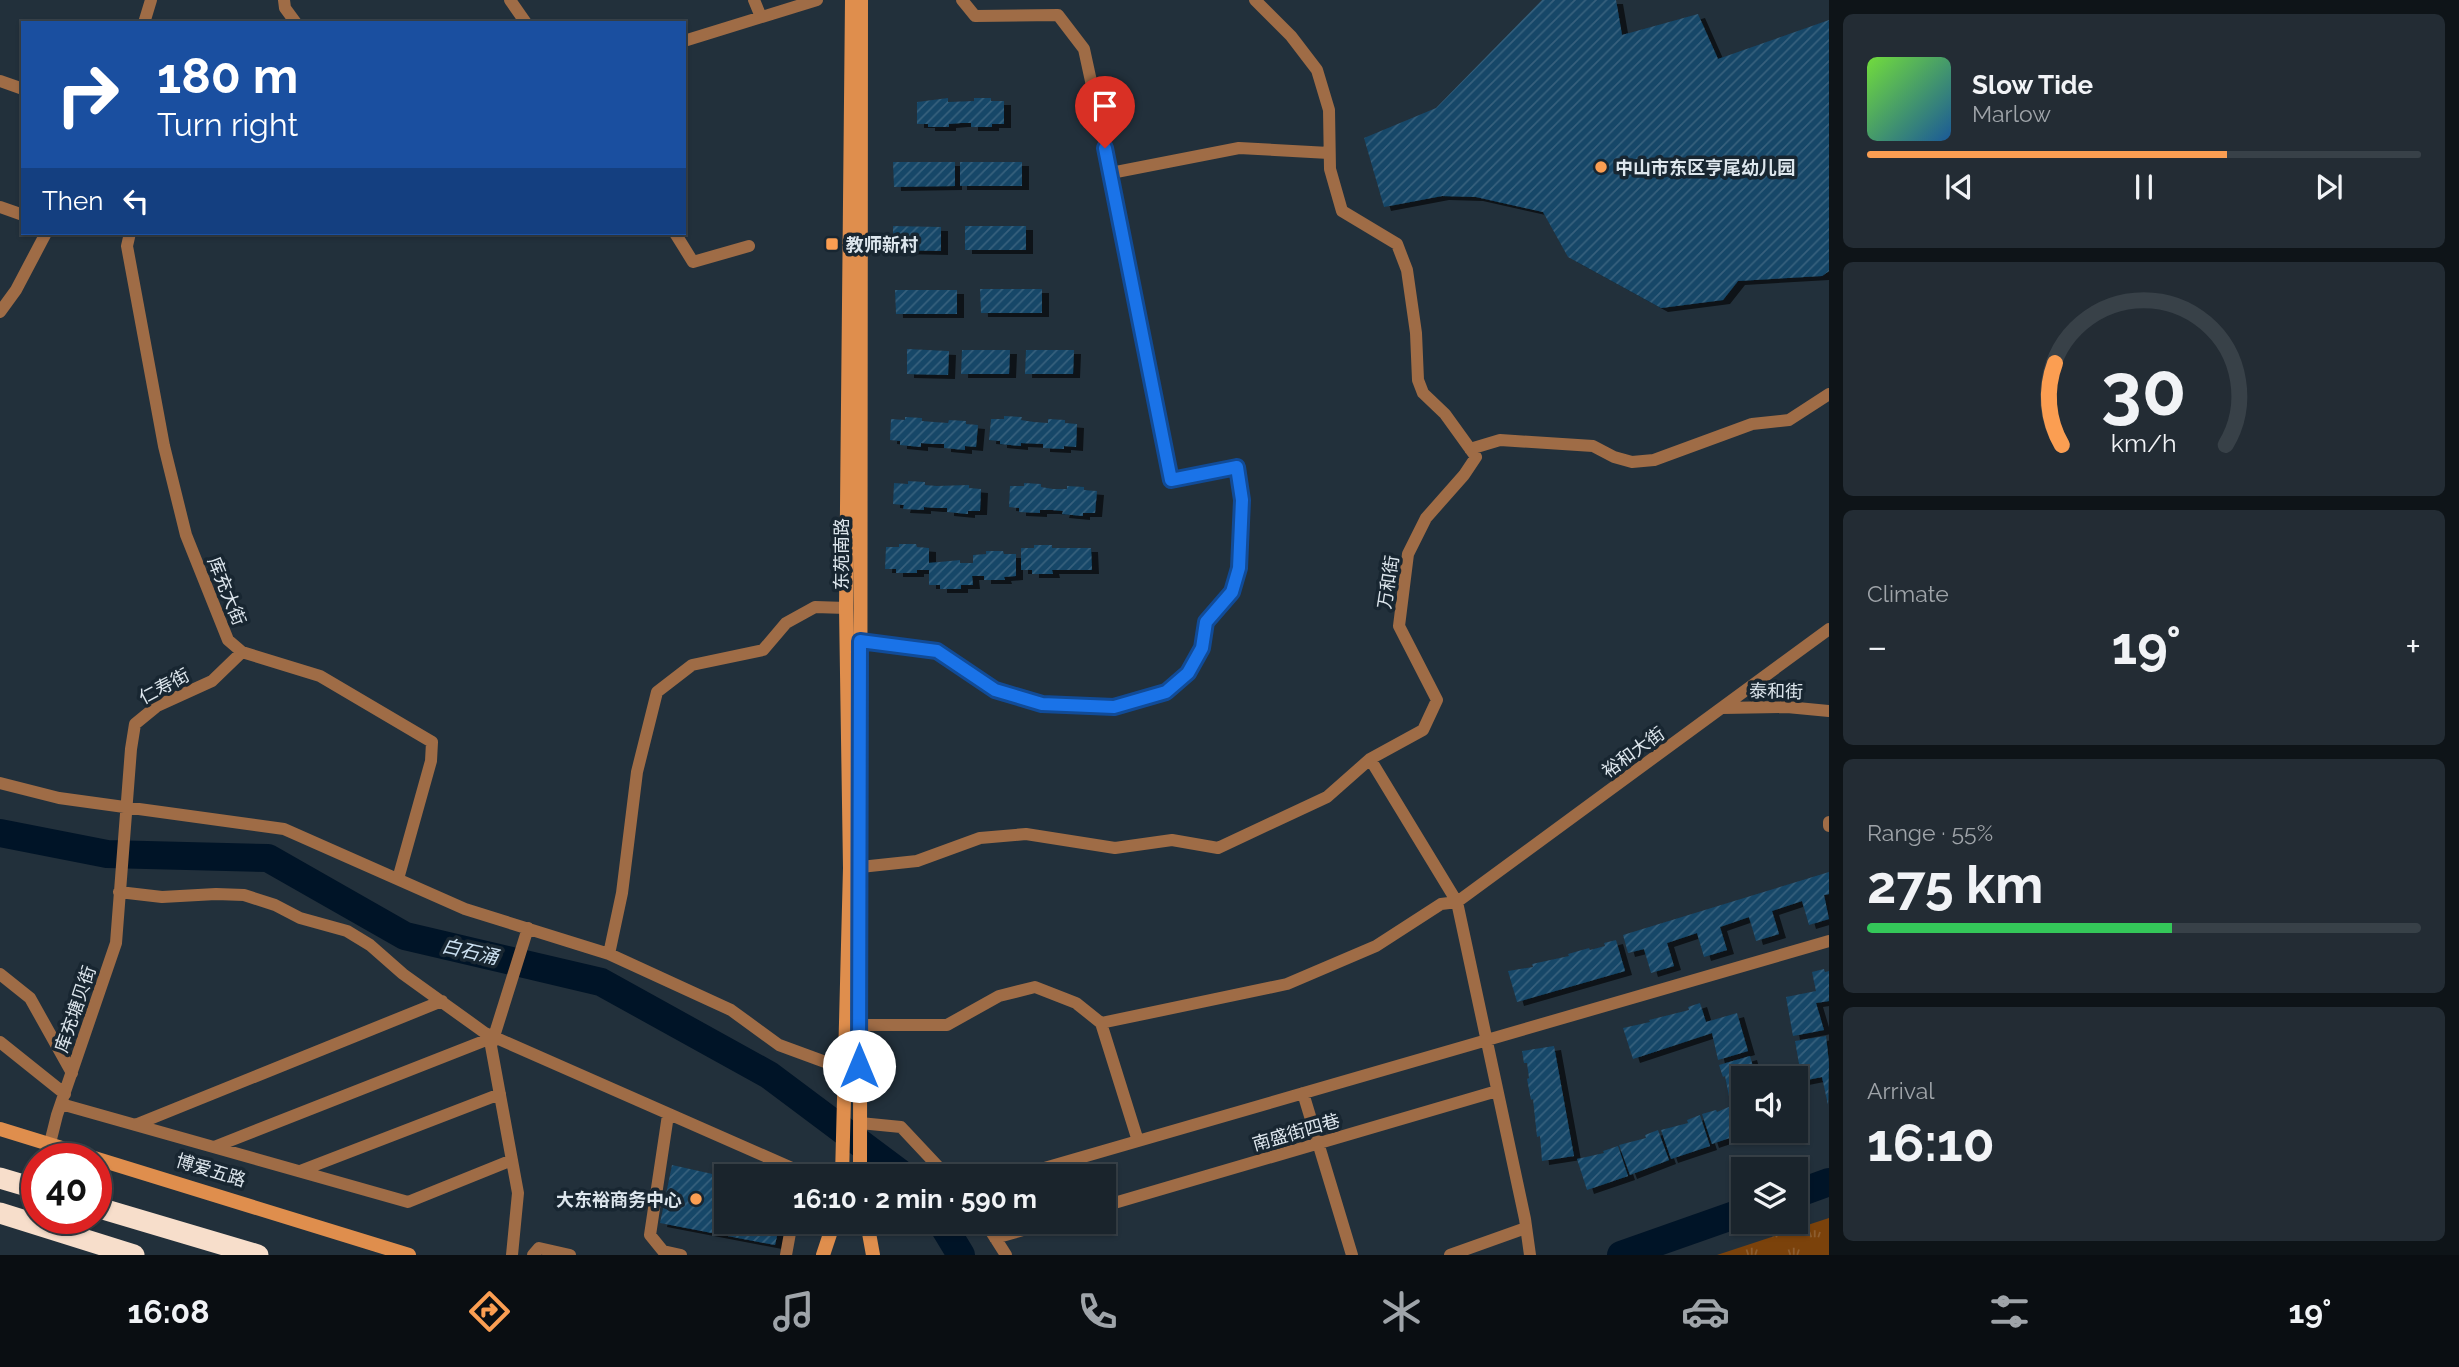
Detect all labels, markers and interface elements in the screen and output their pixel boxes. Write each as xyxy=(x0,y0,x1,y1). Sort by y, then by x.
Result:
text: 180 m xyxy=(157,47,298,104)
icon: right xyxy=(42,49,133,140)
text: Slow Tide xyxy=(1972,70,2093,100)
pin xyxy=(1075,76,1135,148)
icon: arrive xyxy=(1086,87,1124,125)
text: Marlow xyxy=(1972,100,2051,127)
text: Turn right xyxy=(157,106,298,143)
place label: 中山市东区亨尾幼儿园 xyxy=(1615,157,1795,178)
marker: 中山市东区亨尾幼儿园 xyxy=(1593,159,1609,175)
icon: previous xyxy=(1940,168,1978,206)
icon: pause xyxy=(2125,168,2163,206)
icon: next xyxy=(2310,168,2348,206)
icon: left xyxy=(117,182,155,220)
text: Then xyxy=(42,186,103,216)
place label: 教师新村 xyxy=(846,234,918,255)
marker: 教师新村 xyxy=(824,236,840,252)
text: 30 xyxy=(2101,348,2187,433)
text: km/h xyxy=(2111,428,2177,458)
street label: 东苑南路 xyxy=(831,518,852,590)
street label: 库充大街 xyxy=(204,554,250,628)
street label: 万和街 xyxy=(1373,554,1403,610)
text: Climate xyxy=(1867,580,1949,607)
text: 19° xyxy=(2112,615,2181,676)
text: − xyxy=(1867,624,1887,669)
text: + xyxy=(2405,624,2421,669)
street label: 仁寿街 xyxy=(135,664,193,708)
street label: 泰和街 xyxy=(1749,680,1803,702)
street label: 裕和大街 xyxy=(1598,722,1668,782)
text: Range · 55% xyxy=(1867,819,1993,846)
text: 275 km xyxy=(1867,854,2044,915)
water label: 白石涌 xyxy=(440,934,502,969)
street label: 库充塘贝街 xyxy=(50,963,100,1055)
position arrow xyxy=(822,1029,896,1103)
map controls xyxy=(1731,1066,1808,1234)
button: sound xyxy=(1731,1066,1808,1143)
text: Arrival xyxy=(1867,1077,1934,1104)
street label: 南盛街四巷 xyxy=(1250,1110,1342,1154)
text: 16:10 xyxy=(1867,1112,1995,1173)
speed limit sign: 40 xyxy=(21,1143,112,1234)
street label: 博爱五路 xyxy=(174,1149,248,1191)
button: layers xyxy=(1731,1157,1808,1234)
text: 16:10 · 2 min · 590 m xyxy=(793,1184,1037,1214)
place label: 大东裕商务中心 xyxy=(556,1189,682,1210)
marker: 大东裕商务中心 xyxy=(688,1191,704,1207)
icon: directions xyxy=(465,1287,514,1336)
icon: music xyxy=(769,1287,818,1336)
icon: phone xyxy=(1073,1287,1122,1336)
icon: climate xyxy=(1377,1287,1426,1336)
icon: car xyxy=(1681,1287,1730,1336)
icon: filters xyxy=(1985,1287,2034,1336)
text: 16:08 xyxy=(127,1293,210,1330)
text: 19° xyxy=(2289,1293,2331,1330)

